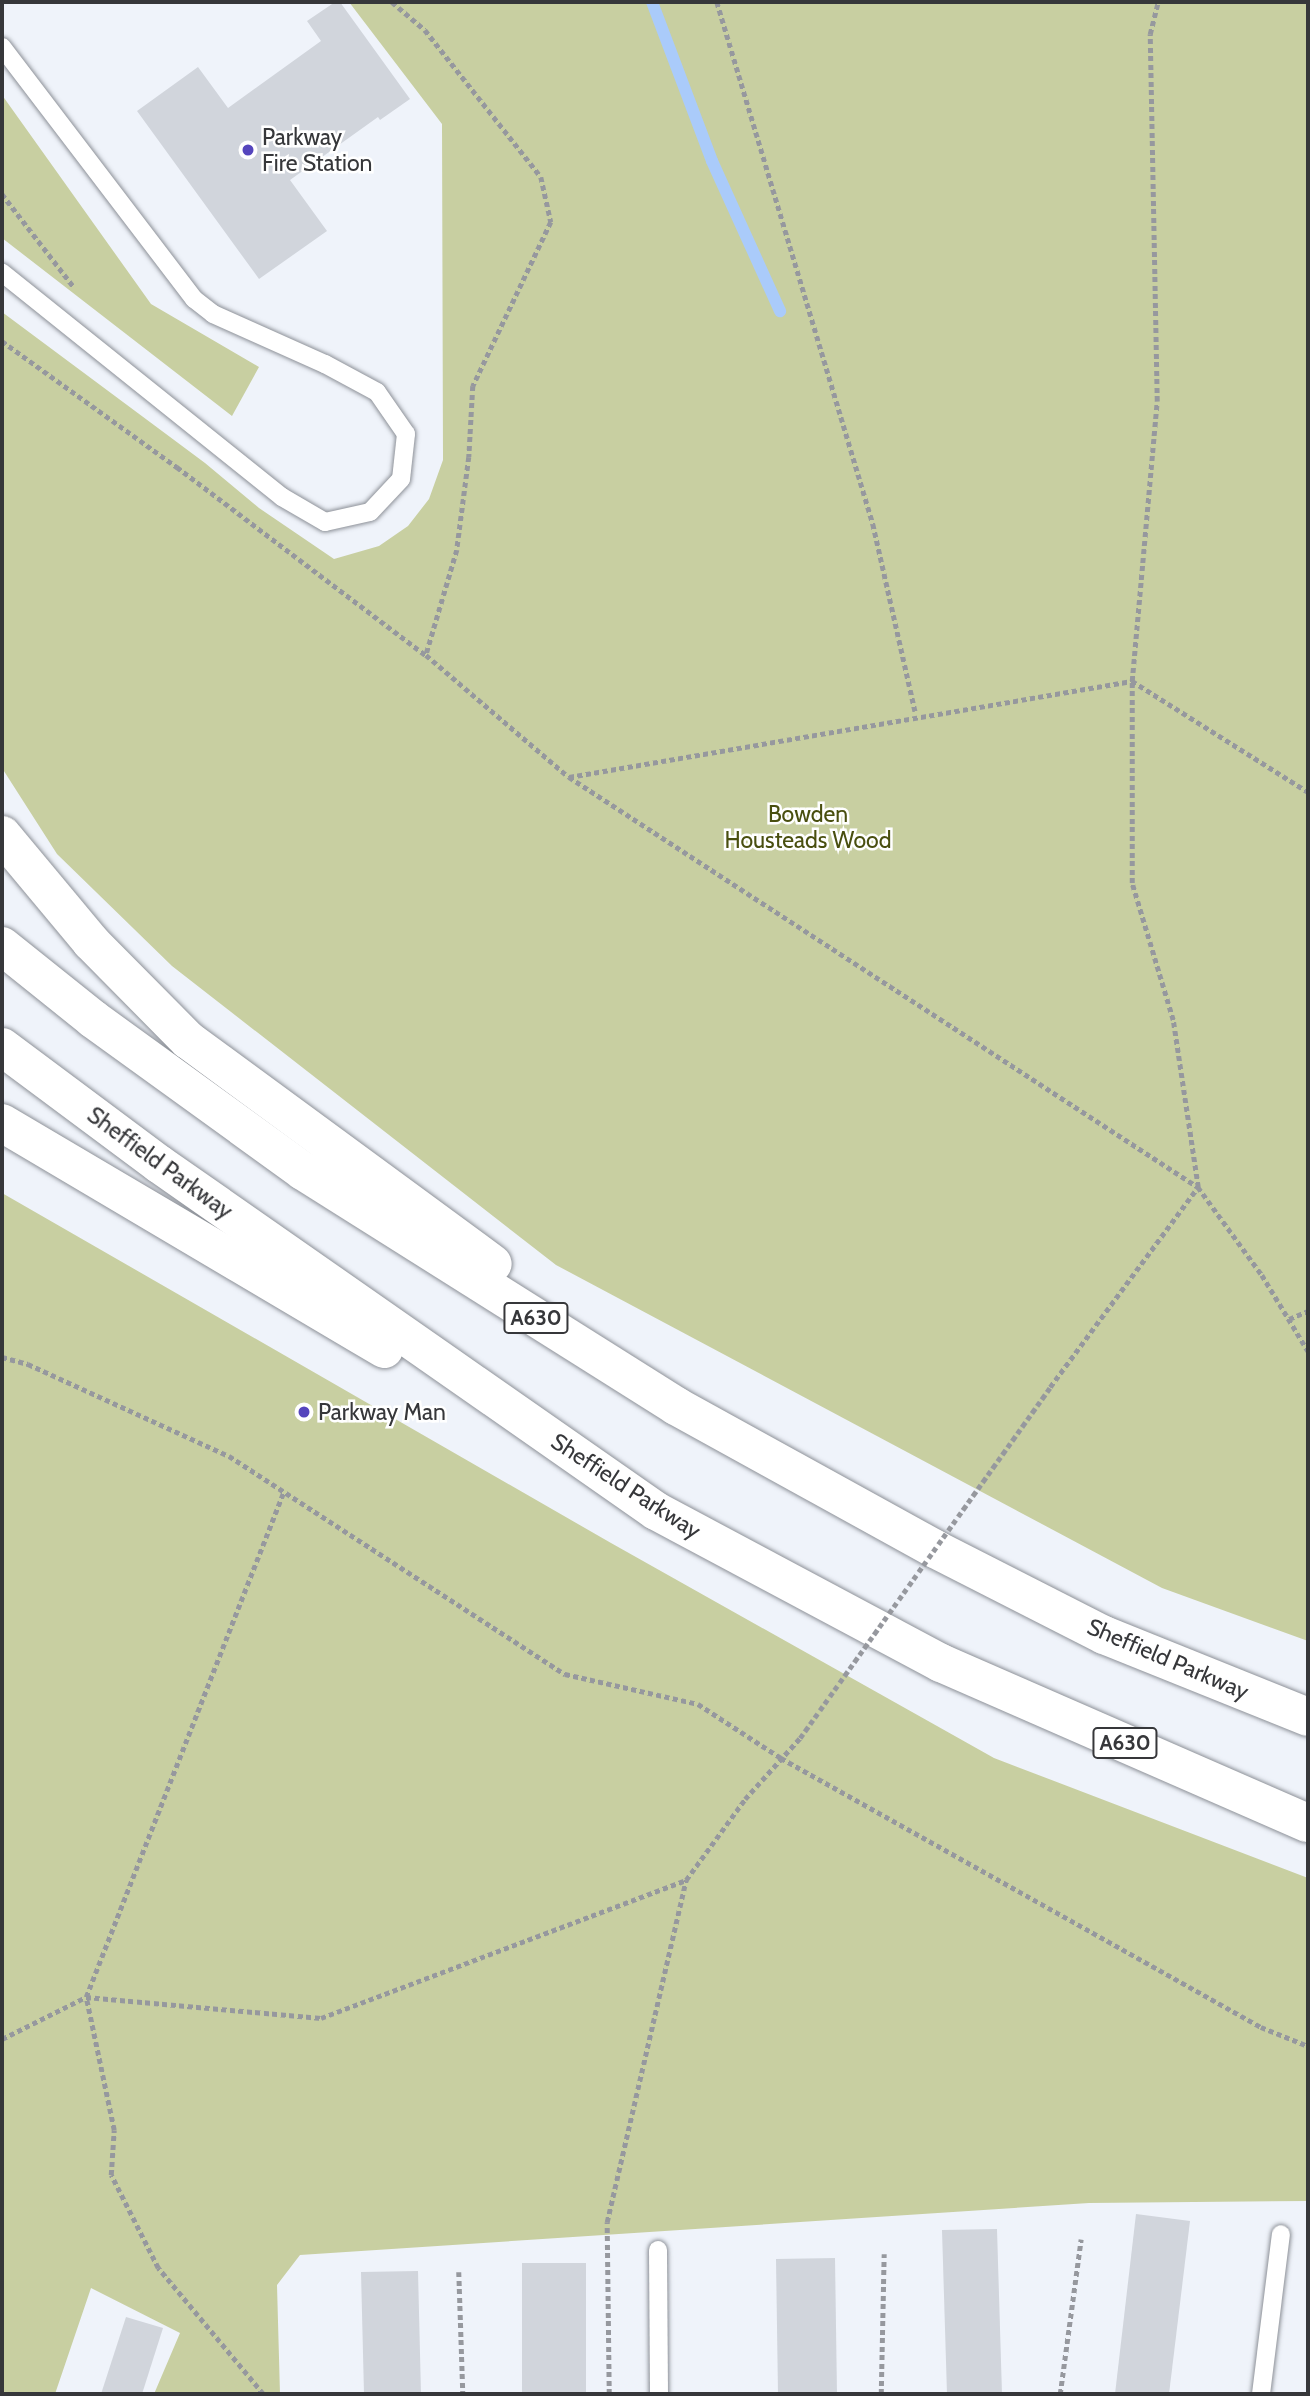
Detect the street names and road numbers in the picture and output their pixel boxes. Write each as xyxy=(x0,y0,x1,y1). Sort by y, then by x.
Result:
street label: Sheffield Parkway xyxy=(82,1101,238,1225)
road number: A630 xyxy=(503,1300,569,1336)
street label: Sheffield Parkway xyxy=(546,1427,706,1545)
street label: Sheffield Parkway xyxy=(1083,1613,1253,1705)
road number: A630 xyxy=(1092,1726,1158,1760)

